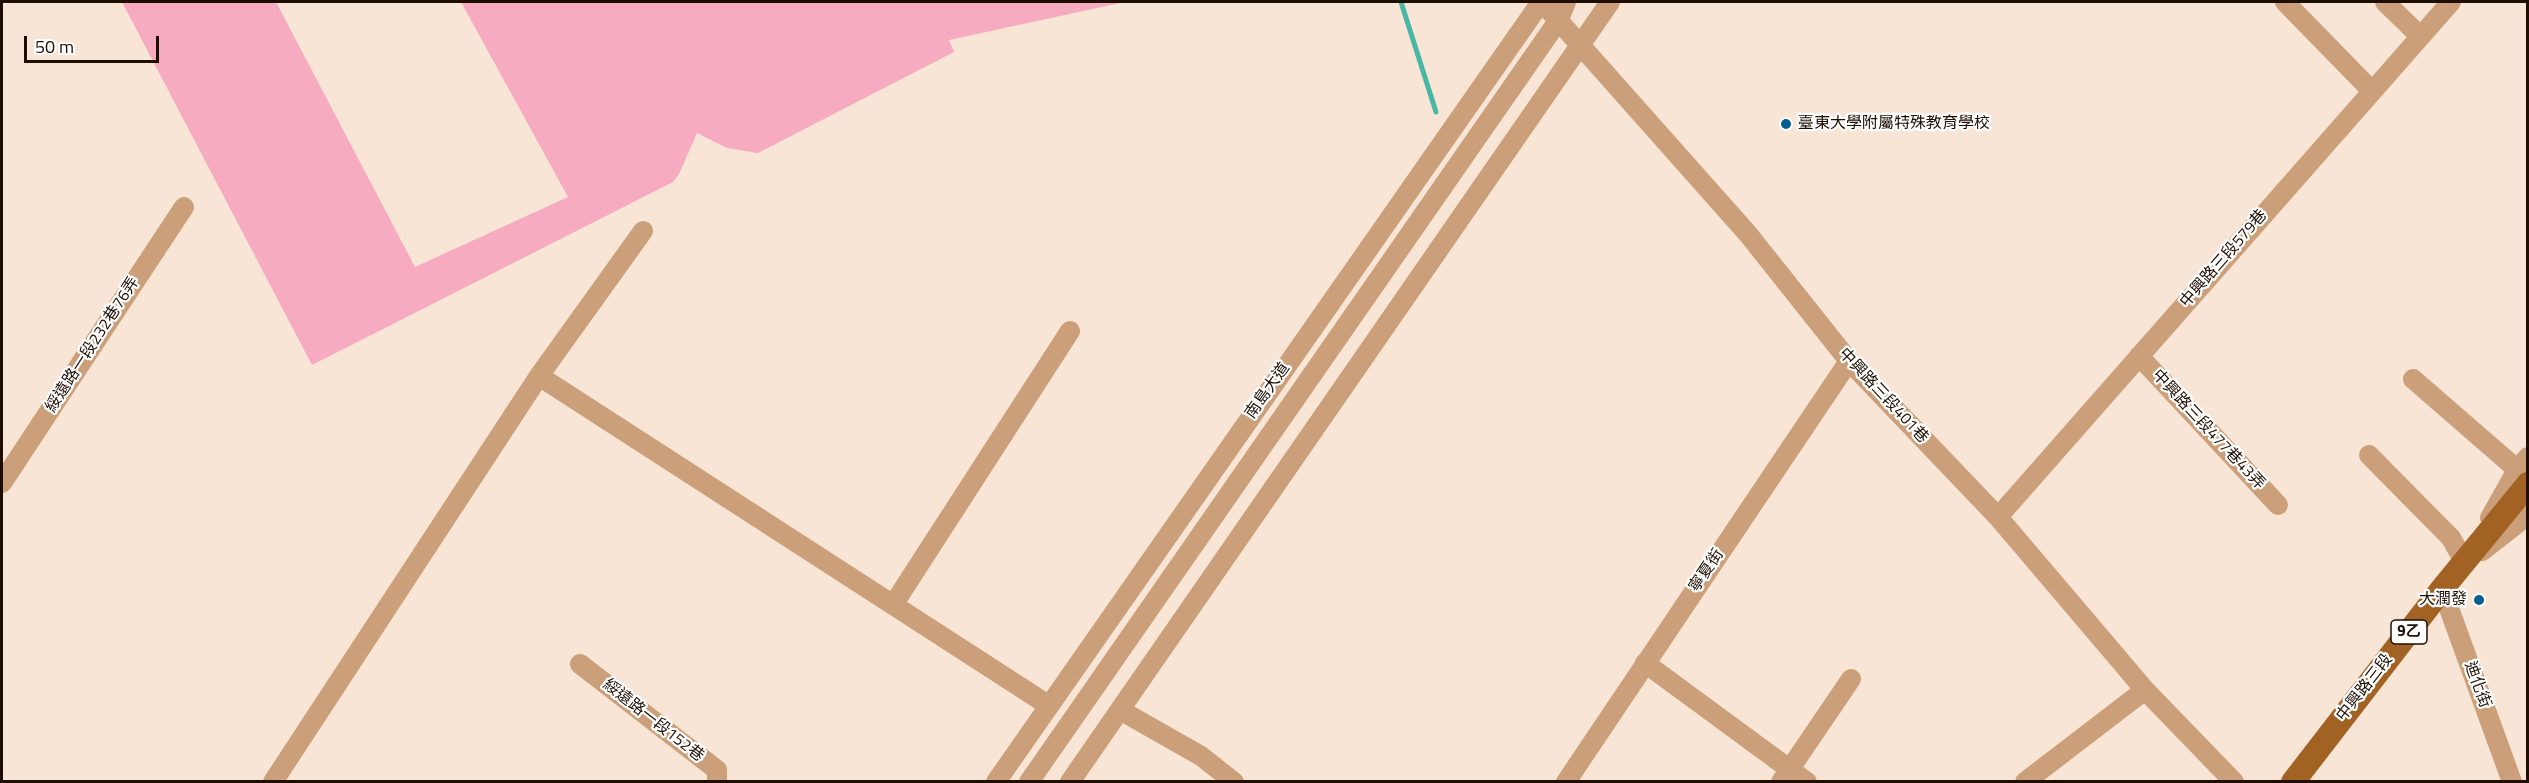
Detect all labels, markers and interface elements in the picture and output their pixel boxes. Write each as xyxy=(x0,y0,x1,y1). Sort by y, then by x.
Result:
scale bar xyxy=(27,24,162,62)
text: 50 m xyxy=(35,33,74,60)
place label: 臺東大學附屬特殊教育學校 xyxy=(1798,114,1990,134)
marker: 臺東大學附屬特殊教育學校 xyxy=(1779,117,1793,131)
street label: 中興路三段579巷 xyxy=(2176,206,2272,312)
street label: 綏遠路一段232巷76弄 xyxy=(42,274,144,416)
street label: 中興路三段401巷 xyxy=(1834,345,1932,447)
street label: 南島大道 xyxy=(1242,359,1294,423)
street label: 中興路三段477巷43弄 xyxy=(2148,366,2268,494)
street label: 寧夏街 xyxy=(1686,546,1728,596)
place label: 大潤發 xyxy=(2419,590,2467,610)
marker: 大潤發 xyxy=(2472,593,2486,607)
road number: 9乙 xyxy=(2391,620,2427,644)
street label: 中興路三段 xyxy=(2333,651,2397,725)
street label: 迪化街 xyxy=(2460,659,2494,711)
street label: 綏遠路一段152巷 xyxy=(599,676,707,766)

